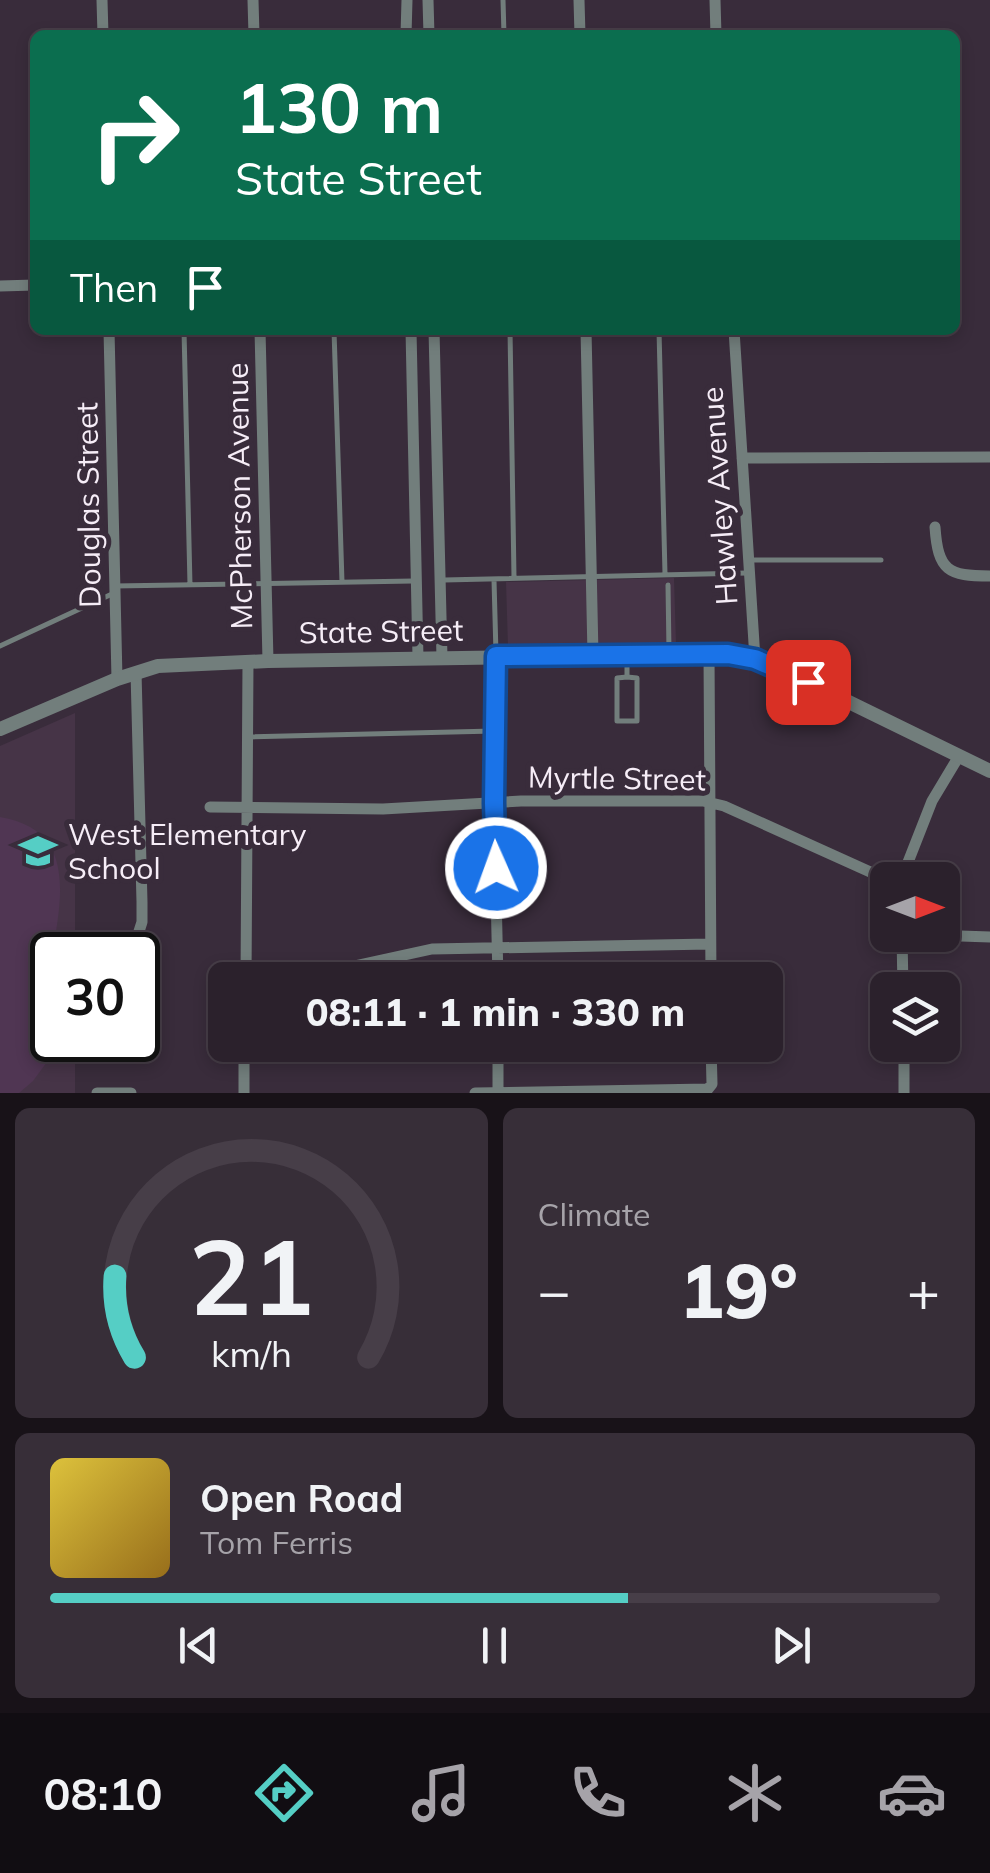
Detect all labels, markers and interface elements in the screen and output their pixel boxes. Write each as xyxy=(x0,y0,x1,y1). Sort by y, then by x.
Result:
text: 130 m xyxy=(235,63,443,151)
icon: right xyxy=(70,70,200,200)
text: State Street xyxy=(235,150,482,206)
icon: arrive xyxy=(178,260,233,315)
text: Then xyxy=(70,264,158,312)
street label: McPherson Avenue xyxy=(218,362,260,630)
street label: Hawley Avenue xyxy=(692,386,746,606)
street label: Douglas Street xyxy=(67,402,109,608)
street label: State Street xyxy=(298,611,464,651)
pin xyxy=(766,640,851,725)
icon: arrive xyxy=(781,655,836,710)
street label: Myrtle Street xyxy=(528,757,706,799)
place label: West Elementary School xyxy=(68,815,307,887)
position arrow xyxy=(444,816,548,920)
school or university icon: West Elementary School xyxy=(17,830,59,872)
north arrow xyxy=(870,862,960,952)
map controls xyxy=(870,862,960,1062)
speed limit sign: 30 xyxy=(30,932,160,1062)
button: layers xyxy=(870,972,960,1062)
text: 08:11 · 1 min · 330 m xyxy=(306,988,685,1036)
text: Climate xyxy=(538,1194,650,1234)
text: 21 xyxy=(189,1210,314,1341)
text: 19° xyxy=(679,1243,798,1337)
text: − xyxy=(538,1256,571,1325)
text: + xyxy=(907,1256,940,1325)
text: km/h xyxy=(211,1331,292,1376)
text: Open Road xyxy=(200,1474,403,1522)
text: Tom Ferris xyxy=(200,1522,353,1562)
icon: previous xyxy=(171,1618,226,1673)
icon: pause xyxy=(467,1618,522,1673)
icon: next xyxy=(764,1618,819,1673)
icon: directions xyxy=(249,1758,319,1828)
icon: music xyxy=(406,1758,476,1828)
icon: phone xyxy=(563,1758,633,1828)
icon: climate xyxy=(720,1758,790,1828)
icon: car xyxy=(877,1758,947,1828)
text: 08:10 xyxy=(43,1765,163,1821)

